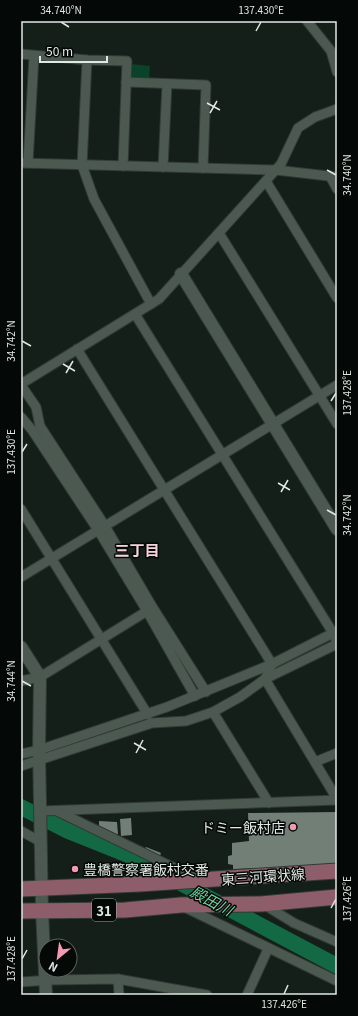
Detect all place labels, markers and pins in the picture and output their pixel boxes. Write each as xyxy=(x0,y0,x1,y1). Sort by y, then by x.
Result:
place label: ドミー飯村店 xyxy=(201,817,285,837)
marker: ドミー飯村店 xyxy=(288,822,298,832)
place label: 豊橋警察署飯村交番 xyxy=(83,859,209,879)
marker: 豊橋警察署飯村交番 xyxy=(70,864,80,874)

